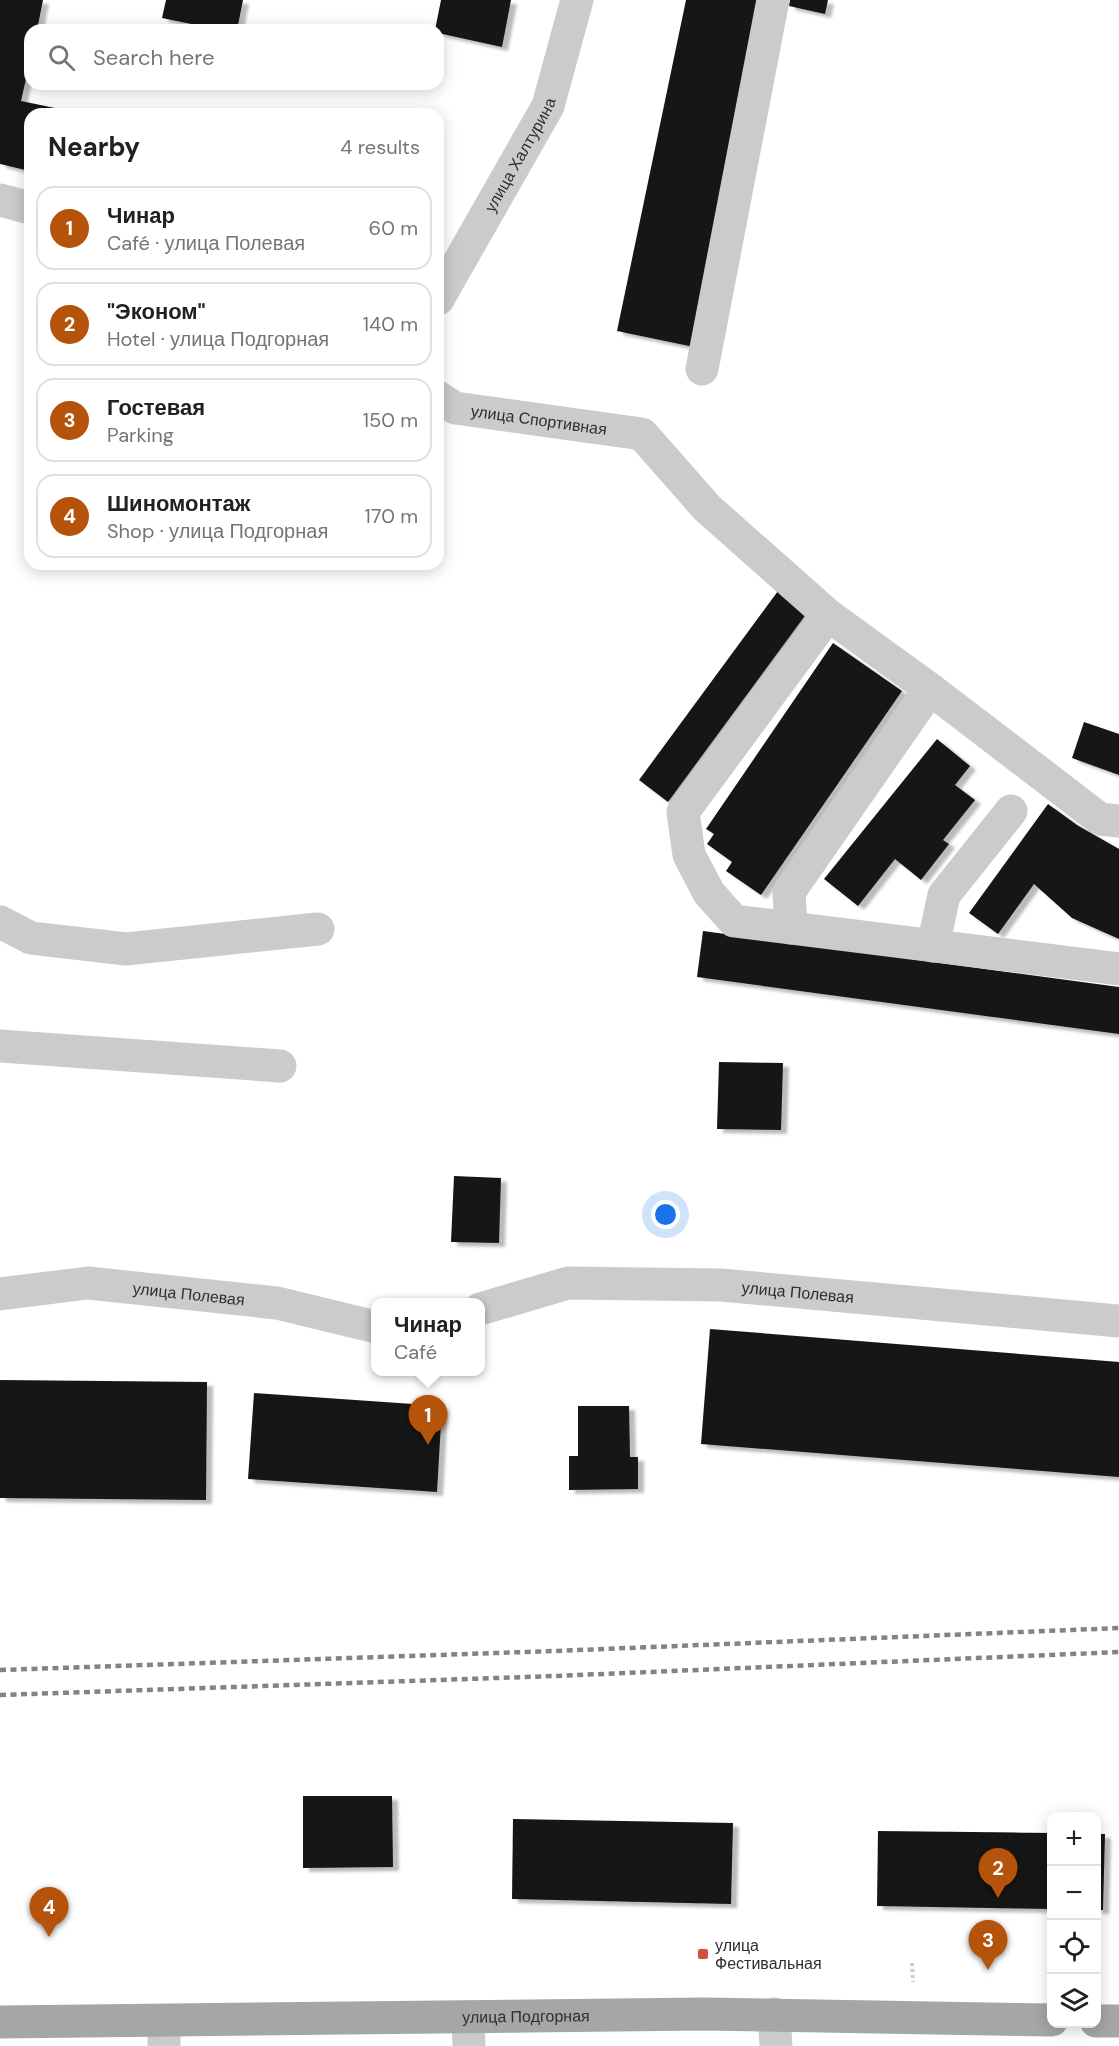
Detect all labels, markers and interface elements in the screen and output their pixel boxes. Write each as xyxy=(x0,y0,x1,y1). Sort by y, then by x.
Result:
search box xyxy=(24,24,444,90)
icon: search xyxy=(45,41,78,74)
text: Search here xyxy=(93,43,214,72)
street label: улица Халтурина xyxy=(480,96,561,216)
text: Nearby xyxy=(48,130,140,164)
text: 4 results xyxy=(340,134,420,160)
text: Чинар xyxy=(107,201,175,230)
text: 1 xyxy=(66,215,73,241)
text: 60 m xyxy=(369,215,418,241)
text: Café · улица Полевая xyxy=(107,230,305,256)
text: "Эконом" xyxy=(107,297,206,326)
text: 2 xyxy=(64,311,75,337)
text: 140 m xyxy=(363,311,418,337)
text: Hotel · улица Подгорная xyxy=(107,326,329,352)
text: Гостевая xyxy=(107,393,205,422)
street label: улица Спортивная xyxy=(470,400,608,440)
text: 3 xyxy=(63,407,76,433)
text: 150 m xyxy=(363,407,418,433)
text: Parking xyxy=(107,422,174,448)
text: Шиномонтаж xyxy=(107,489,250,518)
text: 4 xyxy=(63,503,76,529)
text: 170 m xyxy=(365,503,418,529)
text: Shop · улица Подгорная xyxy=(107,518,328,544)
your location xyxy=(651,1200,680,1229)
street label: улица Полевая xyxy=(741,1277,855,1308)
street label: улица Полевая xyxy=(132,1278,246,1311)
popup xyxy=(371,1298,485,1376)
text: Чинар xyxy=(394,1310,462,1339)
text: Café xyxy=(394,1339,437,1365)
pin: 1 xyxy=(408,1396,448,1445)
map controls xyxy=(1047,1812,1101,2028)
button: + xyxy=(1047,1812,1101,1866)
pin: 2 xyxy=(978,1848,1018,1898)
button: − xyxy=(1047,1866,1101,1920)
pin: 4 xyxy=(29,1888,68,1937)
pin: 3 xyxy=(968,1920,1008,1970)
button: locate xyxy=(1047,1920,1101,1974)
place label: улица Фестивальная xyxy=(715,1935,822,1974)
marker: улица Фестивальная xyxy=(696,1947,710,1961)
button: layers xyxy=(1047,1974,1101,2028)
street label: улица Подгорная xyxy=(462,2005,590,2028)

